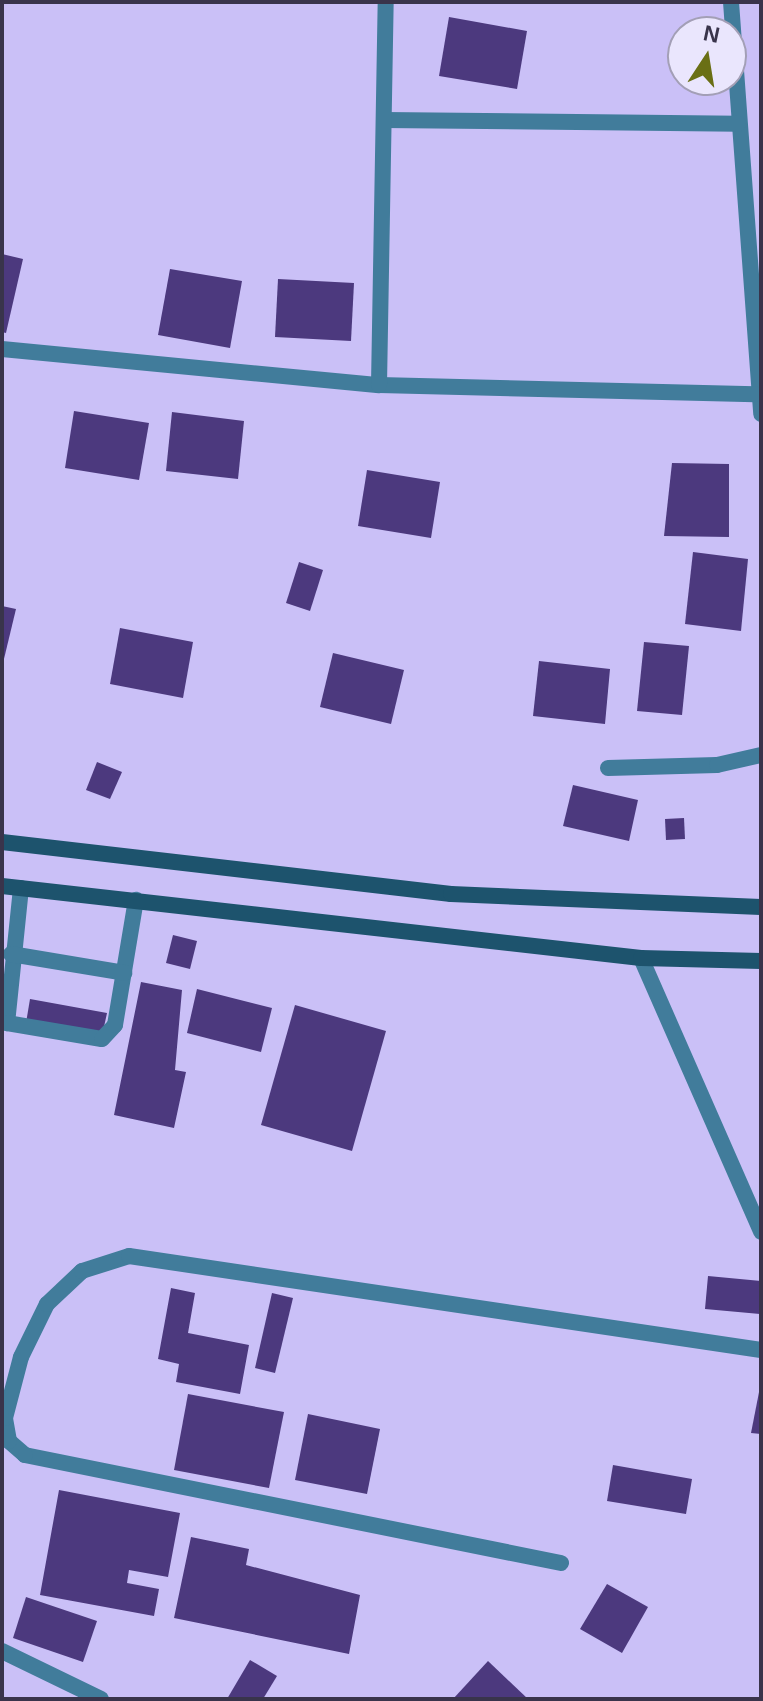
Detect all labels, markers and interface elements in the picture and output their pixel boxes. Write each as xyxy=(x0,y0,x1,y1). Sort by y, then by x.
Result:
north arrow xyxy=(667,16,747,96)
text: N xyxy=(701,20,722,48)

